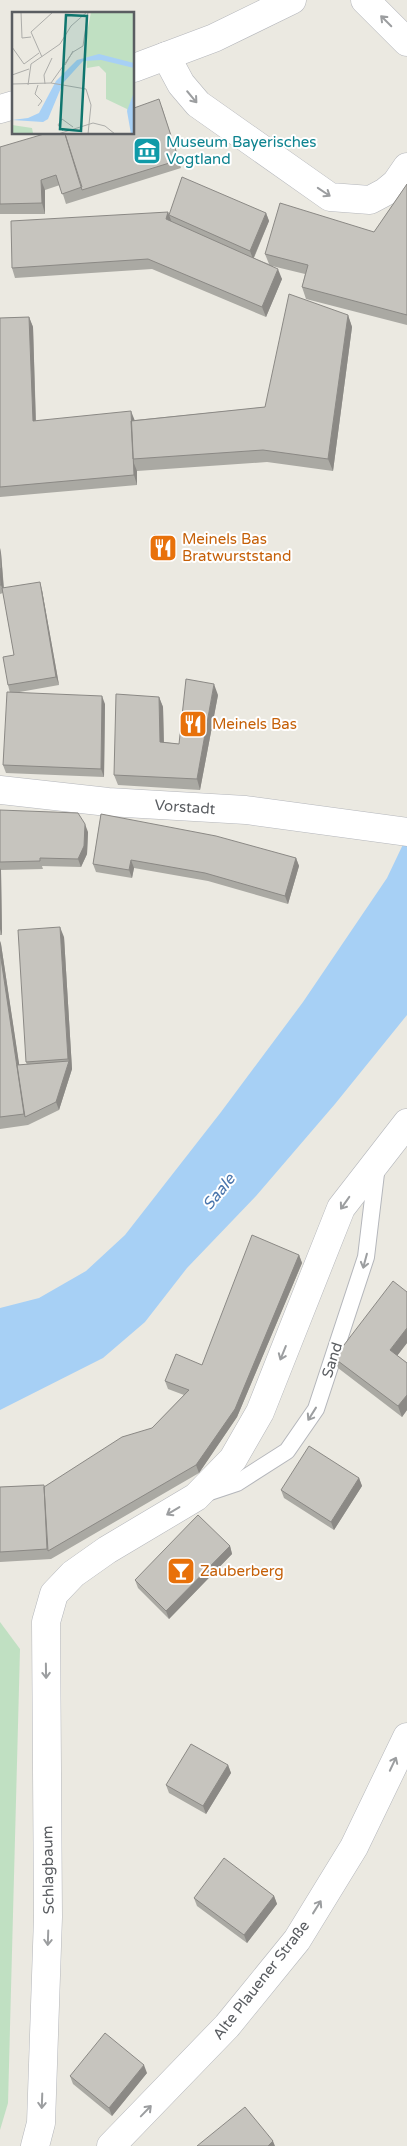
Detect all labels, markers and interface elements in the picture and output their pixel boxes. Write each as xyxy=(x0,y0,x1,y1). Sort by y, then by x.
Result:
inset map xyxy=(12,12,135,135)
one-way arrow xyxy=(380,15,392,27)
one-way arrow xyxy=(186,90,197,103)
place label: Museum Bayerisches Vogtland xyxy=(166,133,317,168)
museum icon: Museum Bayerisches Vogtland xyxy=(132,136,162,166)
one-way arrow xyxy=(316,187,330,197)
place label: Meinels Bas Bratwurststand xyxy=(182,530,291,565)
restaurant icon: Meinels Bas Bratwurststand xyxy=(148,533,178,563)
restaurant icon: Meinels Bas xyxy=(178,709,208,739)
place label: Meinels Bas xyxy=(212,715,297,733)
street label: Vorstadt xyxy=(154,796,216,818)
water label: Saale xyxy=(198,1169,240,1214)
one-way arrow xyxy=(340,1196,350,1210)
one-way arrow xyxy=(359,1253,369,1269)
street label: Sand xyxy=(318,1340,346,1380)
one-way arrow xyxy=(278,1345,287,1360)
one-way arrow xyxy=(307,1407,317,1421)
one-way arrow xyxy=(165,1506,180,1516)
bar icon: Zauberberg xyxy=(166,1556,196,1586)
place label: Zauberberg xyxy=(200,1562,284,1580)
one-way arrow xyxy=(41,1663,50,1679)
one-way arrow xyxy=(389,1757,398,1772)
street label: Schlagbaum xyxy=(38,1825,58,1915)
one-way arrow xyxy=(312,1900,322,1914)
street label: Alte Plauener Straße xyxy=(209,1917,313,2043)
one-way arrow xyxy=(43,1930,52,1946)
one-way arrow xyxy=(37,2093,46,2109)
one-way arrow xyxy=(140,2105,152,2118)

